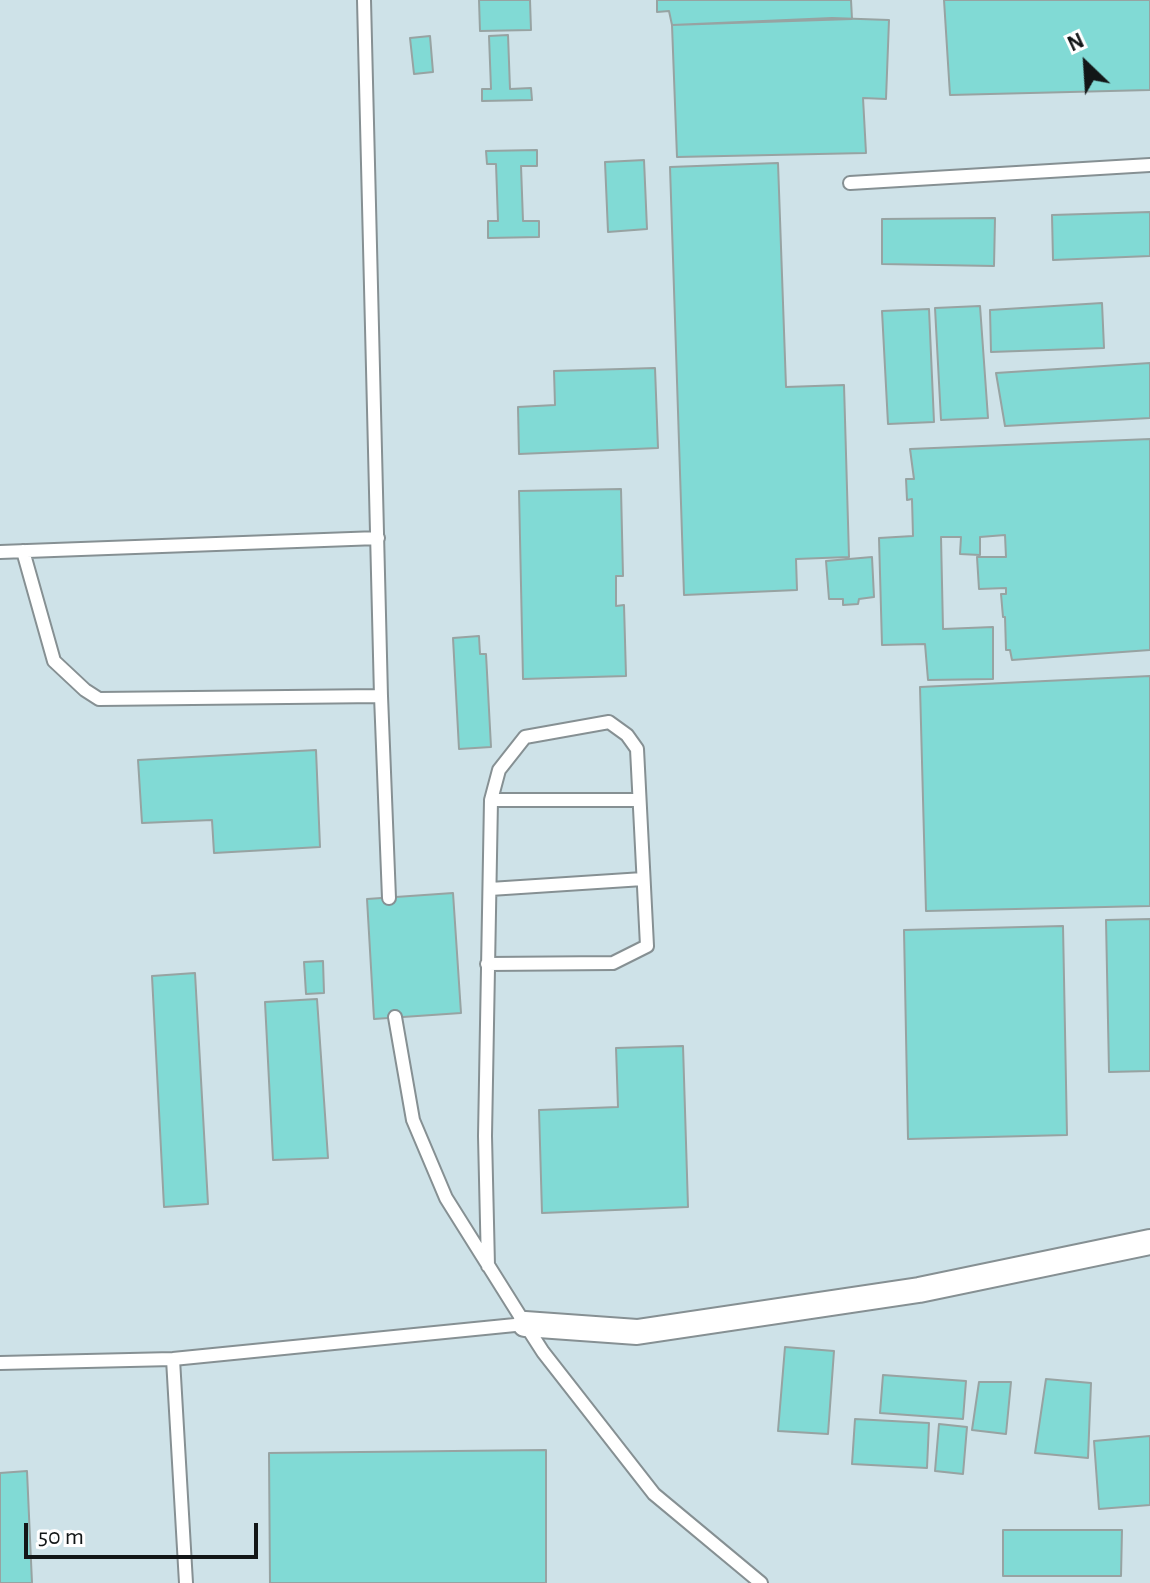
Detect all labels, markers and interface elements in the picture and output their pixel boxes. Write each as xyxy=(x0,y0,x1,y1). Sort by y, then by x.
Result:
north arrow xyxy=(1046,24,1126,104)
text: N xyxy=(1064,29,1087,55)
scale bar xyxy=(28,1507,262,1557)
text: 50 m xyxy=(38,1525,84,1549)

